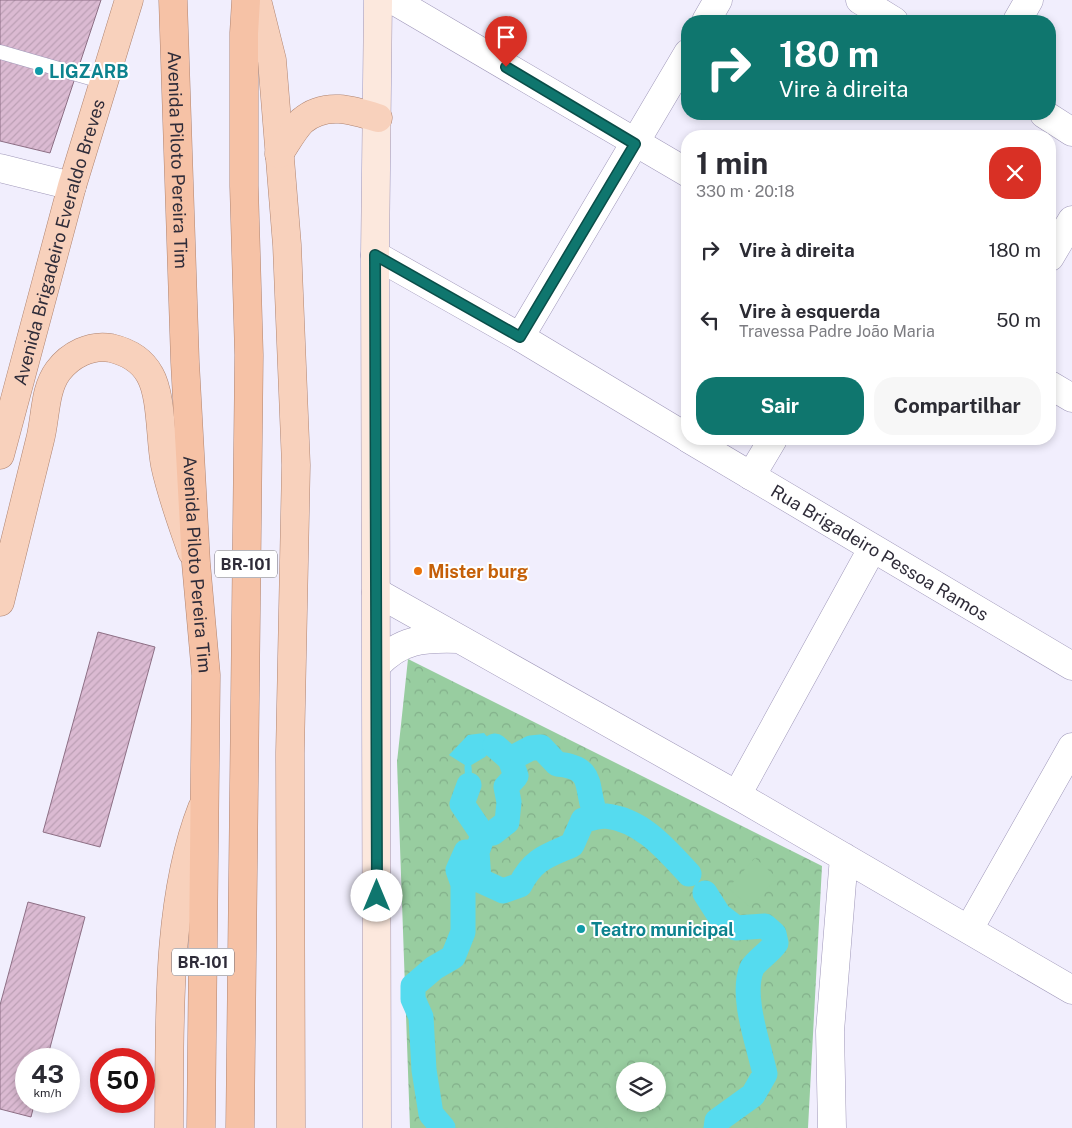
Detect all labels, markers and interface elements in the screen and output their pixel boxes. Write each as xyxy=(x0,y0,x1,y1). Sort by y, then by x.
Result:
pin xyxy=(485,16,527,67)
icon: arrive xyxy=(492,23,520,51)
text: 180 m xyxy=(779,34,879,75)
icon: right xyxy=(696,35,761,100)
street label: Avenida Piloto Pereira Tim xyxy=(164,51,192,269)
place label: LIGZARB xyxy=(49,61,129,82)
marker: LIGZARB xyxy=(33,65,45,77)
text: Vire à direita xyxy=(779,76,909,102)
street label: Avenida Brigadeiro Everaldo Breves xyxy=(9,96,109,387)
text: 1 min xyxy=(696,145,768,181)
button: close xyxy=(989,147,1041,199)
text: 330 m · 20:18 xyxy=(696,182,795,201)
icon: right xyxy=(696,236,724,264)
text: Vire à direita xyxy=(739,239,855,261)
text: 180 m xyxy=(988,239,1041,261)
text: Vire à esquerda xyxy=(739,300,880,322)
icon: left xyxy=(696,306,724,334)
text: 50 m xyxy=(996,309,1041,331)
text: Travessa Padre João Maria xyxy=(739,322,935,341)
button: Sair xyxy=(696,377,864,435)
button: Compartilhar xyxy=(874,377,1041,435)
street label: Avenida Piloto Pereira Tim xyxy=(180,455,216,674)
street label: Rua Brigadeiro Pessoa Ramos xyxy=(768,480,992,625)
road number: BR-101 xyxy=(215,550,277,578)
place label: Mister burg xyxy=(428,561,528,582)
marker: Mister burg xyxy=(412,565,424,577)
position arrow xyxy=(350,869,402,921)
place label: Teatro municipal xyxy=(591,919,734,940)
marker: Teatro municipal xyxy=(575,923,587,935)
road number: BR-101 xyxy=(172,949,234,976)
speed limit sign: 50 xyxy=(90,1048,155,1113)
text: 43 xyxy=(31,1059,64,1089)
map controls xyxy=(616,1062,666,1112)
button: layers xyxy=(616,1062,666,1112)
text: km/h xyxy=(33,1086,62,1100)

